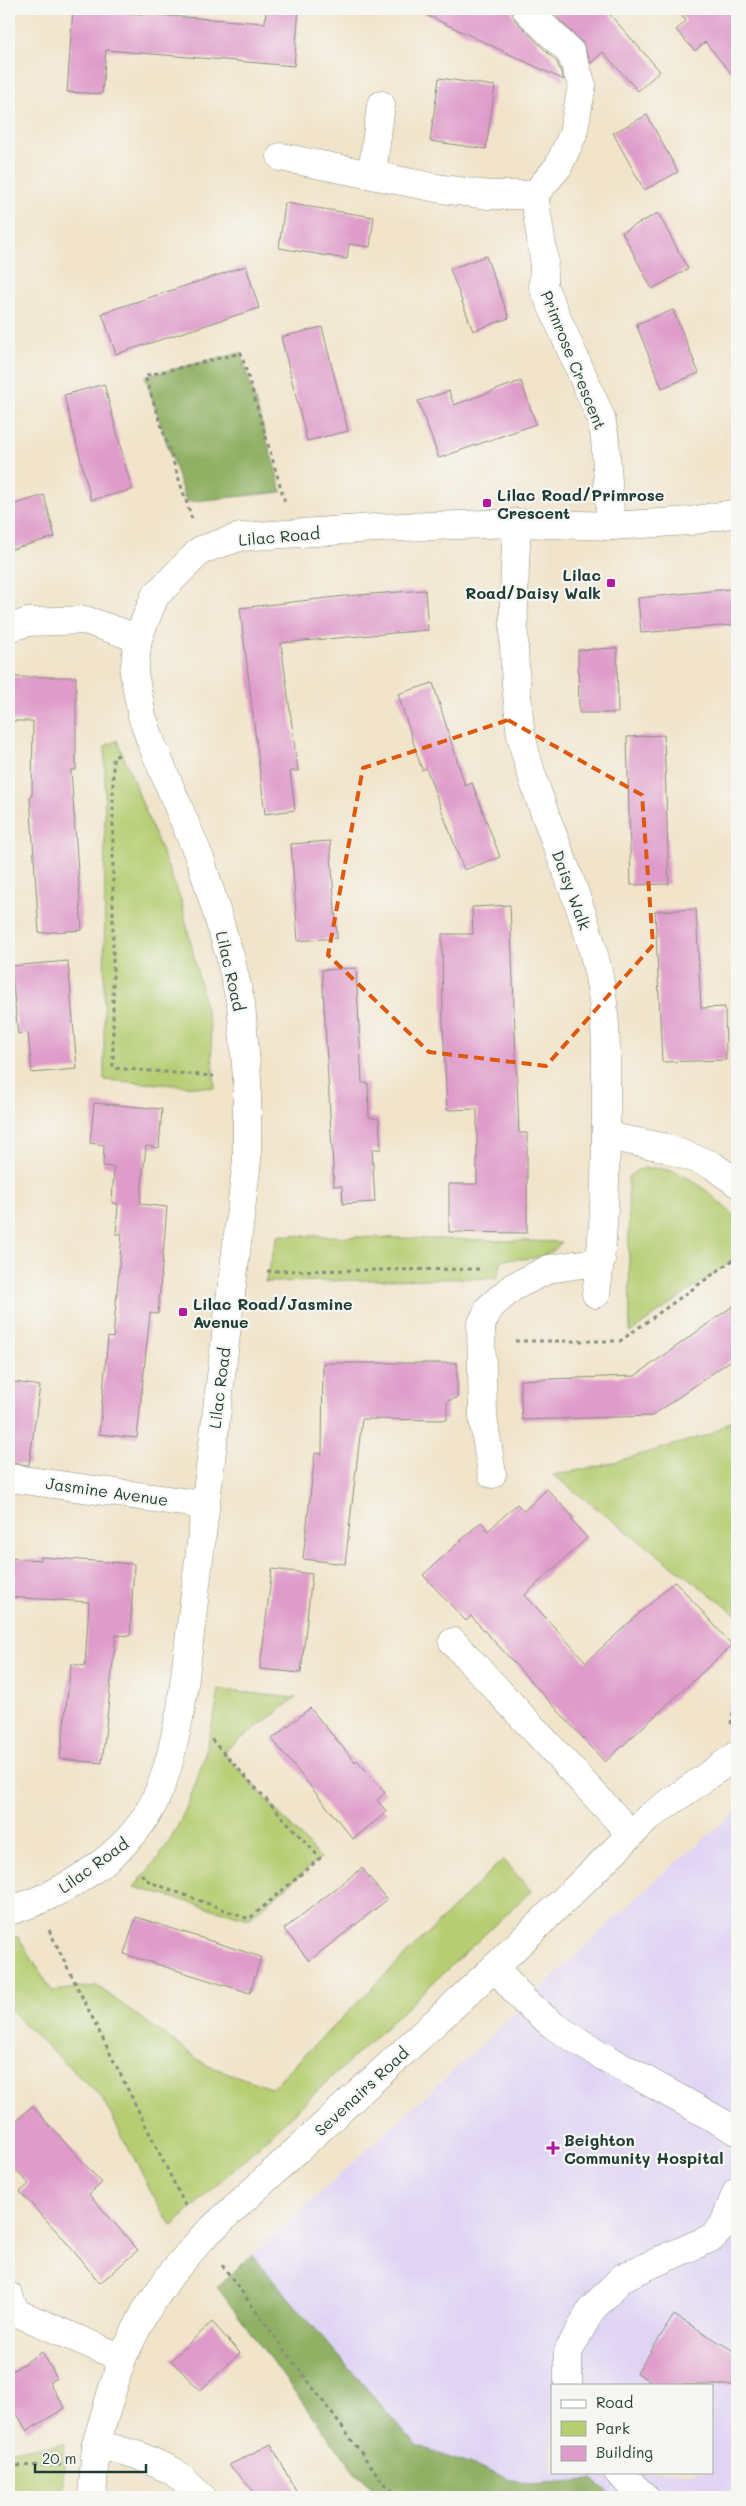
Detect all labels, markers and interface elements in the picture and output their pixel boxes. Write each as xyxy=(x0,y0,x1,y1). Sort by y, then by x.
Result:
street label: Primrose Crescent xyxy=(537,287,611,433)
place label: Lilac Road/Primrose Crescent xyxy=(497,484,664,523)
marker: Lilac Road/Primrose Crescent xyxy=(481,497,493,509)
street label: Lilac Road xyxy=(237,522,321,550)
place label: Lilac Road/Daisy Walk xyxy=(465,564,601,603)
marker: Lilac Road/Daisy Walk xyxy=(605,577,617,589)
street label: Daisy Walk xyxy=(548,847,596,933)
street label: Lilac Road xyxy=(212,929,250,1013)
place label: Lilac Road/Jasmine Avenue xyxy=(193,1293,353,1332)
marker: Lilac Road/Jasmine Avenue xyxy=(177,1306,189,1318)
street label: Lilac Road xyxy=(204,1346,234,1430)
street label: Jasmine Avenue xyxy=(44,1472,170,1510)
street label: Lilac Road xyxy=(54,1832,132,1898)
street label: Sevenairs Road xyxy=(309,2042,413,2140)
place label: Beighton Community Hospital xyxy=(564,2129,724,2168)
marker: Beighton Community Hospital xyxy=(546,2141,560,2155)
legend xyxy=(551,2384,714,2474)
text: Road xyxy=(596,2392,633,2412)
text: Park xyxy=(596,2418,630,2438)
scale bar xyxy=(35,2441,146,2473)
text: Building xyxy=(596,2442,653,2462)
text: 20 m xyxy=(42,2448,76,2468)

